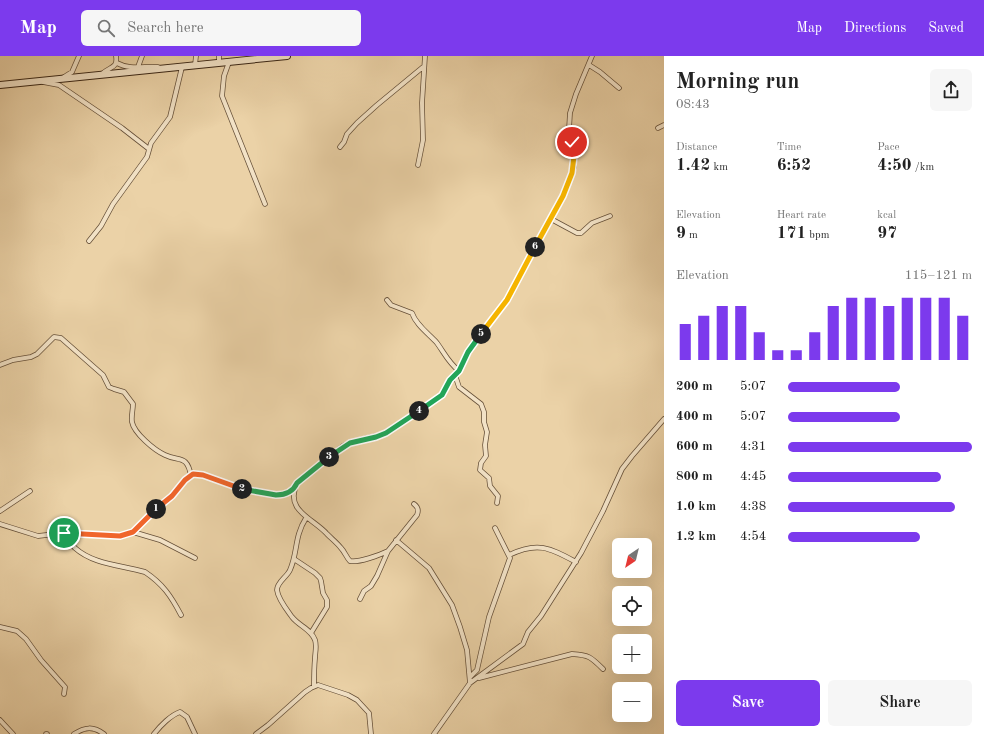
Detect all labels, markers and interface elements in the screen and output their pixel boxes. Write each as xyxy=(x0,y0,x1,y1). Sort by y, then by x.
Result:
search box xyxy=(81,10,361,46)
icon: search xyxy=(95,17,117,39)
text: Map xyxy=(20,19,57,38)
text: Search here xyxy=(127,21,204,36)
text: Map xyxy=(796,21,822,35)
text: Directions xyxy=(844,21,906,35)
text: Saved xyxy=(928,21,964,35)
button: share xyxy=(930,69,972,111)
text: Morning run xyxy=(676,71,799,93)
text: 08:43 xyxy=(676,98,710,111)
pin xyxy=(555,125,589,159)
icon: check xyxy=(561,131,583,153)
text: Distance xyxy=(676,142,717,153)
text: Time xyxy=(777,142,801,153)
text: Pace xyxy=(877,142,900,153)
text: 1.42 xyxy=(676,157,710,174)
text: 6:52 xyxy=(777,157,811,174)
text: 4:50 xyxy=(877,157,912,174)
text: km xyxy=(710,162,728,173)
text: /km xyxy=(912,162,934,173)
text: Elevation xyxy=(676,210,721,221)
text: Heart rate xyxy=(777,210,826,221)
text: kcal xyxy=(877,210,896,221)
text: 9 xyxy=(676,225,686,242)
text: 171 xyxy=(777,225,806,242)
text: 97 xyxy=(877,225,897,242)
text: m xyxy=(686,230,698,241)
text: bpm xyxy=(806,230,829,241)
pin: 6 xyxy=(525,237,545,257)
text: 6 xyxy=(532,241,538,252)
text: Elevation xyxy=(676,269,729,282)
text: 115–121 m xyxy=(905,269,972,282)
pin: 5 xyxy=(471,324,491,344)
text: 5 xyxy=(478,328,484,339)
text: 200 m xyxy=(676,380,713,393)
text: 5:07 xyxy=(740,380,766,393)
pin: 4 xyxy=(409,401,429,421)
text: 4 xyxy=(416,405,422,416)
text: 400 m xyxy=(676,410,713,423)
text: 5:07 xyxy=(740,410,766,423)
text: 600 m xyxy=(676,440,713,453)
text: 4:31 xyxy=(740,440,766,453)
pin: 3 xyxy=(319,447,339,467)
text: 3 xyxy=(326,451,332,462)
text: 800 m xyxy=(676,470,713,483)
text: 4:45 xyxy=(740,470,766,483)
pin: 2 xyxy=(232,479,252,499)
text: 2 xyxy=(239,483,245,494)
pin: 1 xyxy=(146,499,166,519)
text: 1.0 km xyxy=(676,500,716,513)
text: 4:38 xyxy=(740,500,766,513)
text: 1 xyxy=(153,503,159,514)
pin xyxy=(47,516,81,550)
icon: arrive xyxy=(53,522,75,544)
text: 1.2 km xyxy=(676,530,716,543)
text: 4:54 xyxy=(740,530,766,543)
north arrow xyxy=(612,538,652,578)
map controls xyxy=(612,538,652,722)
button: locate xyxy=(612,586,652,626)
button: + xyxy=(612,634,652,674)
button: Save xyxy=(676,680,820,726)
button: Share xyxy=(828,680,972,726)
button: − xyxy=(612,682,652,722)

